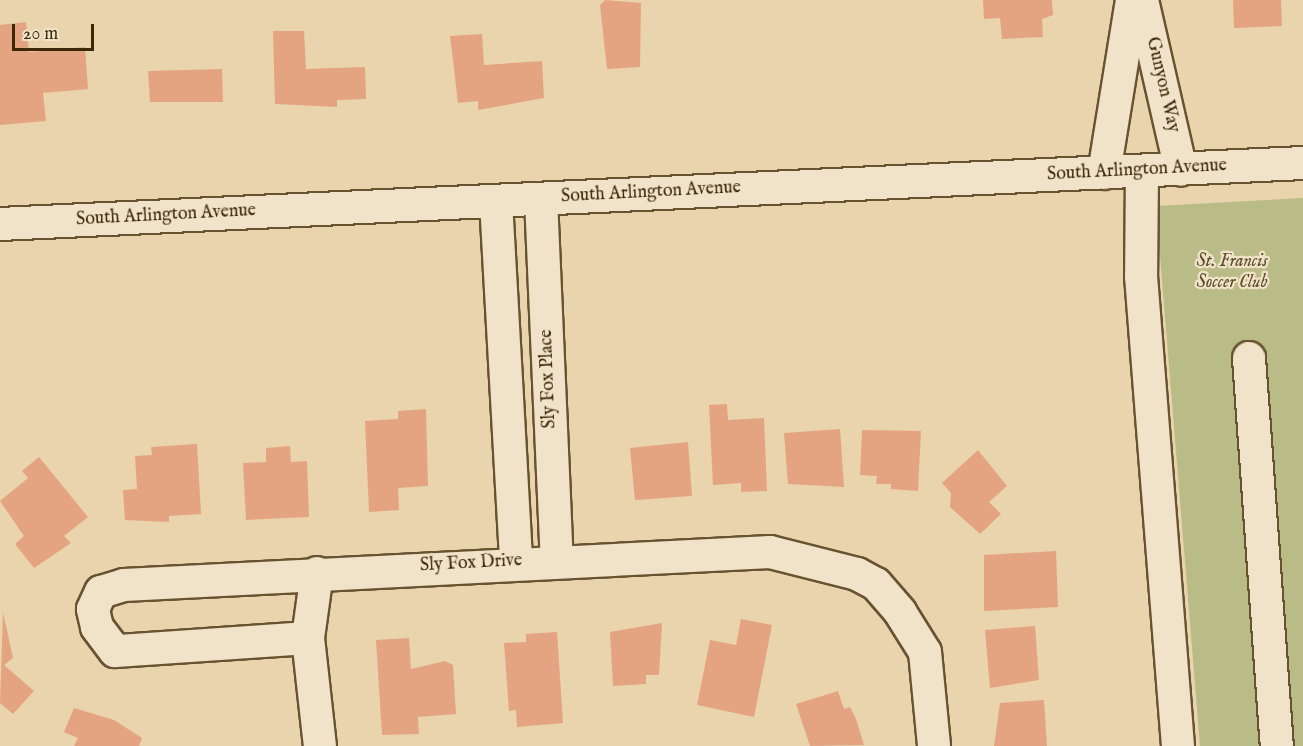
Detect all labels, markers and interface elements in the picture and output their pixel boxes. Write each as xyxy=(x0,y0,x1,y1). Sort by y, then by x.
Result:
scale bar xyxy=(15,12,98,50)
text: 20 m xyxy=(23,23,58,46)
street label: Gunyon Way xyxy=(1141,35,1183,135)
street label: South Arlington Avenue xyxy=(1047,156,1227,186)
street label: South Arlington Avenue xyxy=(561,178,741,208)
street label: South Arlington Avenue xyxy=(76,201,256,231)
park label: St. Francis Soccer Club xyxy=(1196,252,1268,294)
street label: Sly Fox Place xyxy=(536,329,562,429)
street label: Sly Fox Drive xyxy=(419,551,523,577)

